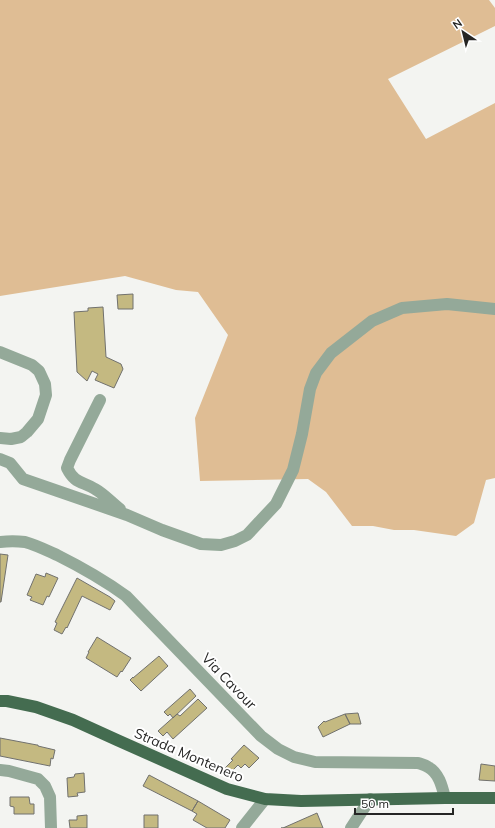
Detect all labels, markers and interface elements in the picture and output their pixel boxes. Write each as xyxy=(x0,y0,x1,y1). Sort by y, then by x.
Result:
north arrow xyxy=(443,12,483,52)
text: N xyxy=(450,16,465,32)
street label: Via Cavour xyxy=(198,649,261,714)
street label: Strada Montenero xyxy=(132,724,246,786)
scale bar xyxy=(355,790,453,816)
text: 50 m xyxy=(361,796,389,811)

